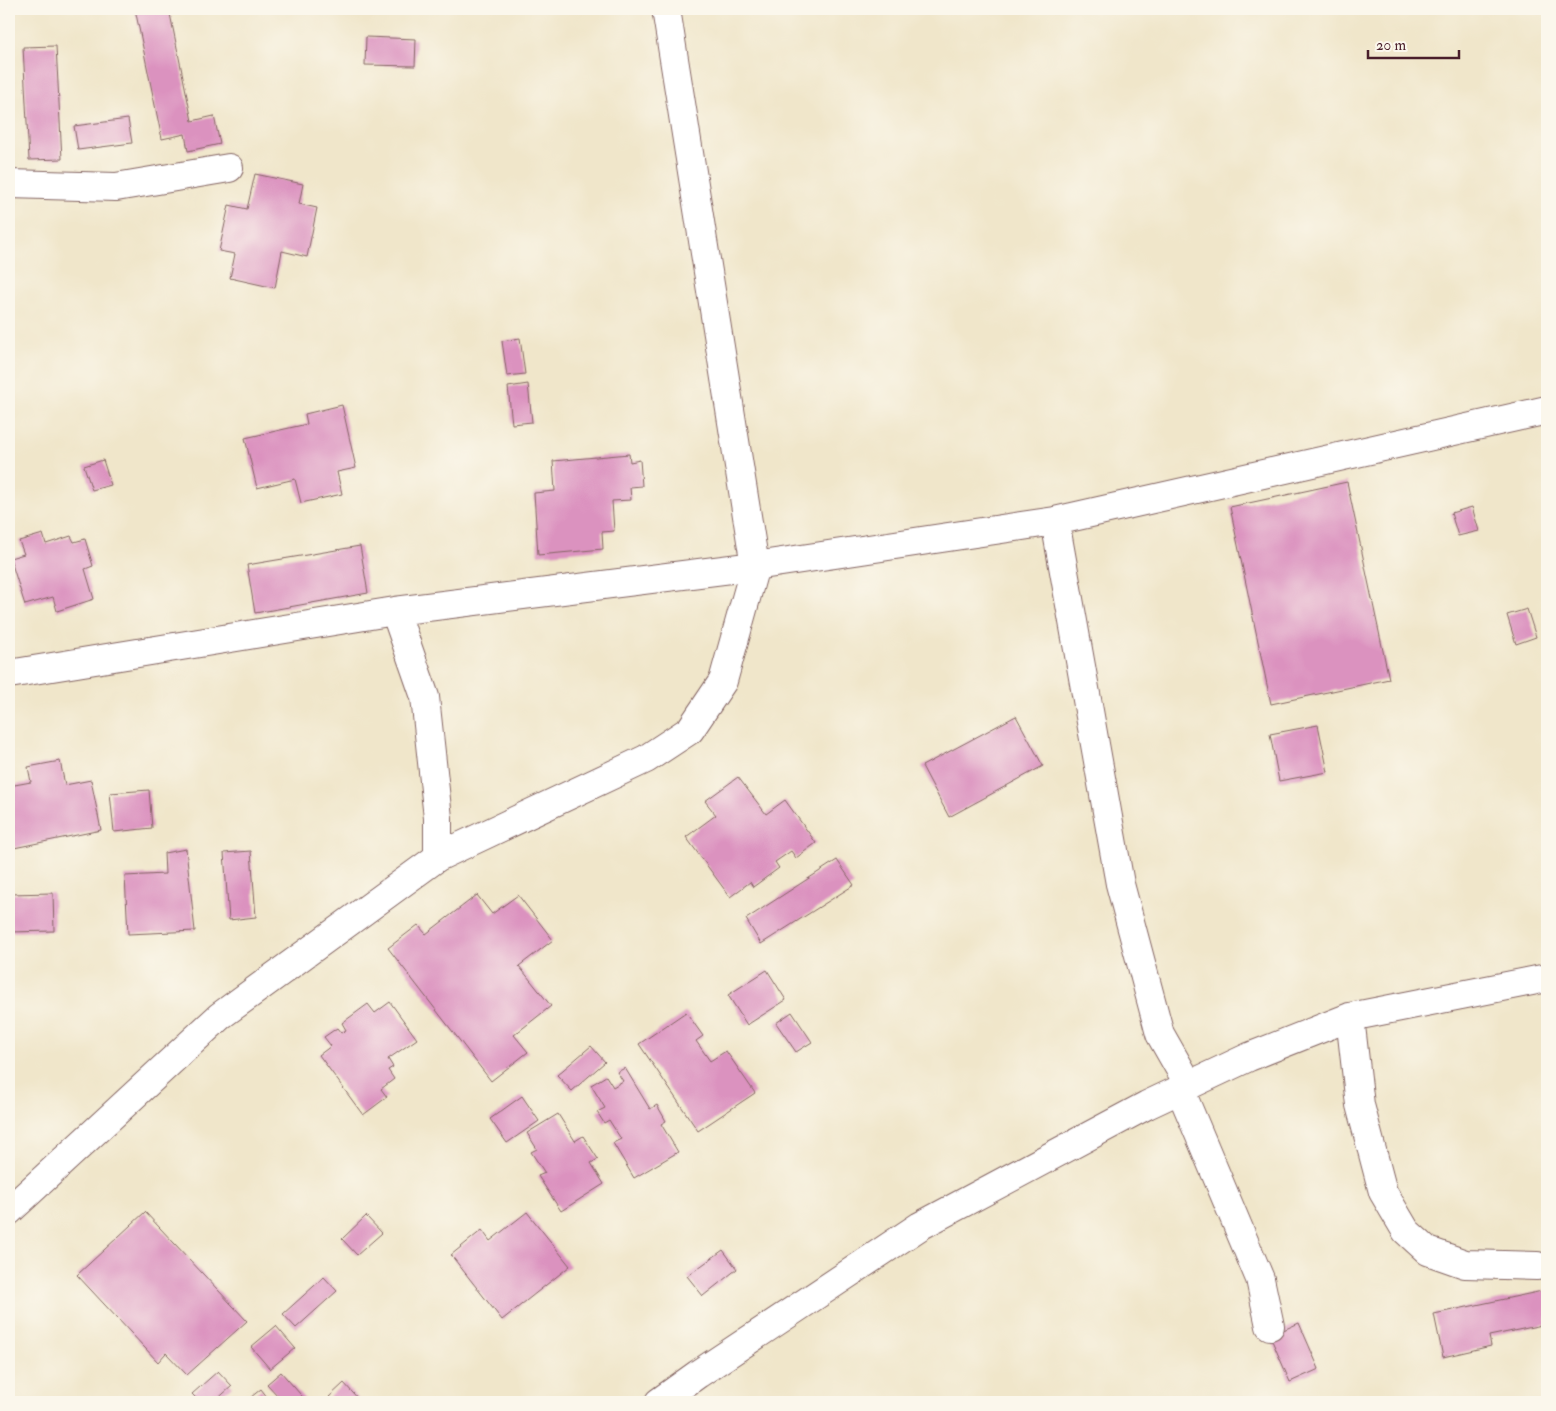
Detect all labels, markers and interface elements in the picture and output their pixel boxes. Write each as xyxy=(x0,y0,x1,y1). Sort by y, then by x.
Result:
scale bar xyxy=(1368,28,1460,60)
text: 20 m xyxy=(1376,36,1406,55)

